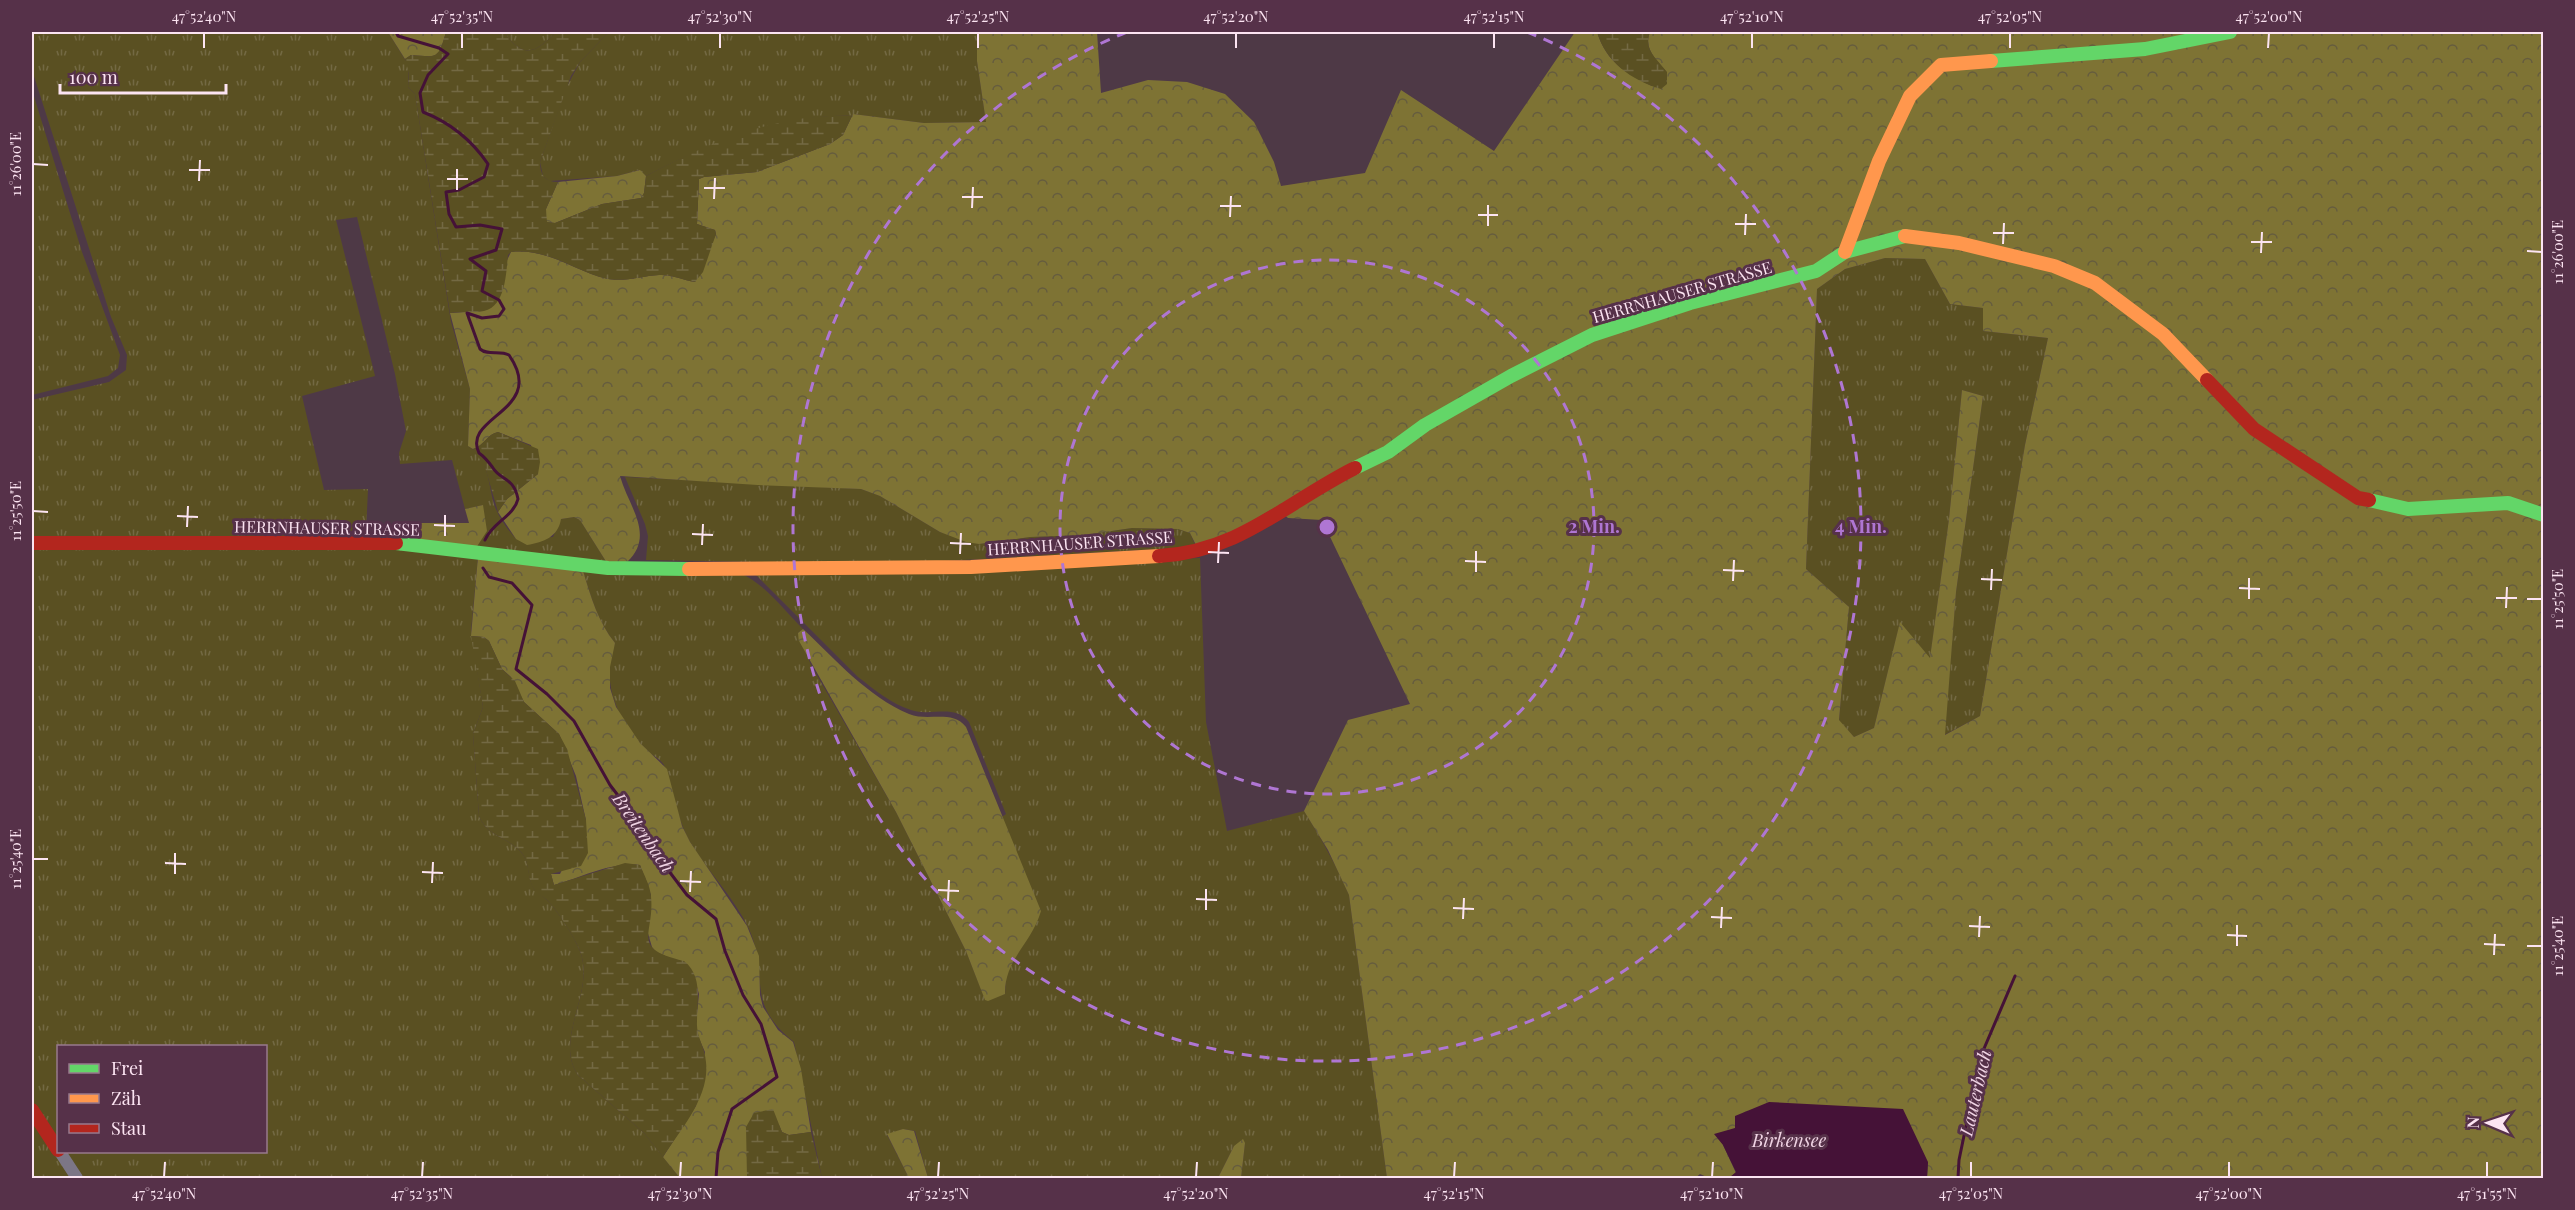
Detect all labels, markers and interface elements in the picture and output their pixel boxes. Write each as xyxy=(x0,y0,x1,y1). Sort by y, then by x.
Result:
text: 47°52'40"N xyxy=(172,6,237,26)
text: 47°52'35"N xyxy=(431,6,494,26)
text: 47°52'30"N xyxy=(688,6,753,26)
text: 47°52'25"N xyxy=(947,6,1010,26)
text: 47°52'20"N xyxy=(1203,6,1269,26)
text: 47°52'15"N xyxy=(1463,6,1525,26)
text: 47°52'10"N xyxy=(1720,6,1784,26)
text: 47°52'05"N xyxy=(1978,6,2043,26)
text: 47°52'00"N xyxy=(2236,6,2303,26)
scale bar xyxy=(60,57,226,95)
text: 100 m xyxy=(69,65,118,89)
text: 11°26'00"E xyxy=(5,132,25,196)
text: 11°26'00"E xyxy=(2547,220,2567,284)
street label: HERRNHAUSER STRASSE xyxy=(1590,256,1774,327)
text: 11°25'50"E xyxy=(5,481,25,541)
text: 2 Min. xyxy=(1568,514,1620,538)
text: 4 Min. xyxy=(1835,514,1887,538)
street label: HERRNHAUSER STRASSE xyxy=(234,515,420,540)
centre of rings xyxy=(1317,517,1337,537)
street label: HERRNHAUSER STRASSE xyxy=(987,526,1173,559)
text: 11°25'50"E xyxy=(2547,569,2567,629)
water label: Breitenbach xyxy=(607,787,680,877)
text: 11°25'40"E xyxy=(5,829,25,889)
text: 11°25'40"E xyxy=(2547,916,2567,976)
legend xyxy=(57,1045,267,1153)
water label: Lauterbach xyxy=(1953,1047,1997,1139)
text: Frei xyxy=(111,1056,143,1080)
text: Zäh xyxy=(111,1086,142,1110)
north arrow xyxy=(2458,1093,2518,1153)
text: Stau xyxy=(111,1116,147,1140)
text: N xyxy=(2462,1116,2483,1129)
water label: Birkensee xyxy=(1751,1128,1826,1152)
text: 47°52'40"N xyxy=(132,1183,197,1203)
text: 47°52'35"N xyxy=(391,1183,454,1203)
text: 47°52'30"N xyxy=(648,1183,713,1203)
text: 47°52'25"N xyxy=(907,1183,970,1203)
text: 47°52'20"N xyxy=(1163,1183,1229,1203)
text: 47°52'15"N xyxy=(1423,1183,1485,1203)
text: 47°52'10"N xyxy=(1680,1183,1744,1203)
text: 47°52'05"N xyxy=(1939,1183,2004,1203)
text: 47°52'00"N xyxy=(2196,1183,2263,1203)
text: 47°51'55"N xyxy=(2457,1183,2518,1203)

